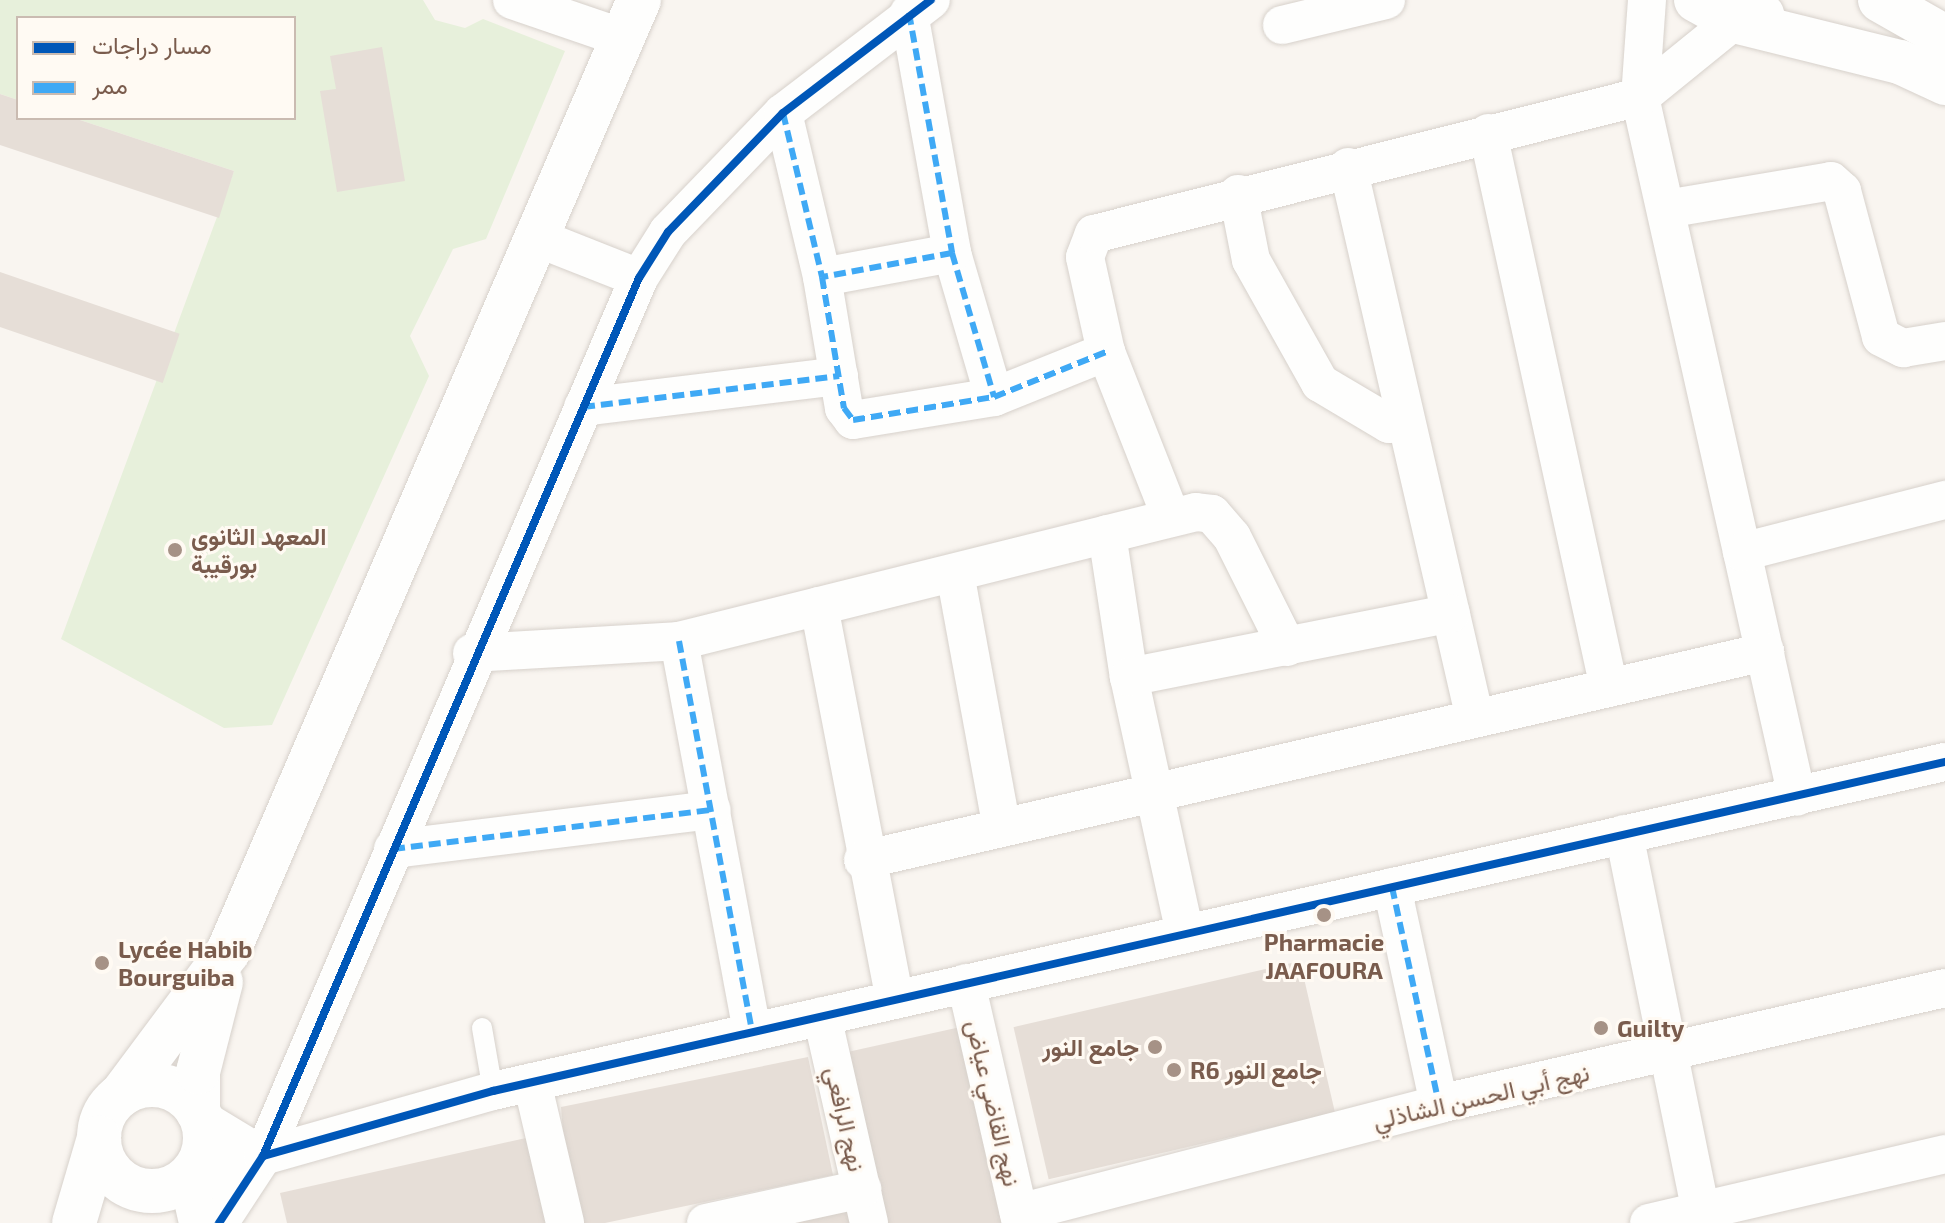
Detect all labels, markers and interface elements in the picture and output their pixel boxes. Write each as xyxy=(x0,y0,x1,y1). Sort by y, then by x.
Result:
legend xyxy=(16,16,296,120)
text: مسار دراجات xyxy=(92,30,212,59)
text: ممر xyxy=(92,70,128,99)
place label: المعهد الثانوي بورقيبة xyxy=(191,522,327,578)
marker: المعهد الثانوي بورقيبة xyxy=(166,541,184,559)
marker: Pharmacie JAAFOURA xyxy=(1315,906,1333,924)
place label: Pharmacie JAAFOURA xyxy=(1264,928,1384,984)
place label: Lycée Habib Bourguiba xyxy=(118,935,253,991)
marker: Lycée Habib Bourguiba xyxy=(93,954,111,972)
place label: Guilty xyxy=(1617,1014,1684,1042)
street label: نهج القاضي عياض xyxy=(961,1017,1027,1189)
marker: Guilty xyxy=(1592,1019,1610,1037)
place label: جامع النور xyxy=(1042,1033,1139,1061)
marker: جامع النور xyxy=(1146,1038,1164,1056)
place label: R6 جامع النور xyxy=(1190,1056,1322,1084)
street label: نهج أبي الحسن الشاذلي xyxy=(1370,1057,1592,1135)
marker: R6 جامع النور xyxy=(1165,1061,1183,1079)
street label: نهج الرافعي xyxy=(820,1064,872,1174)

